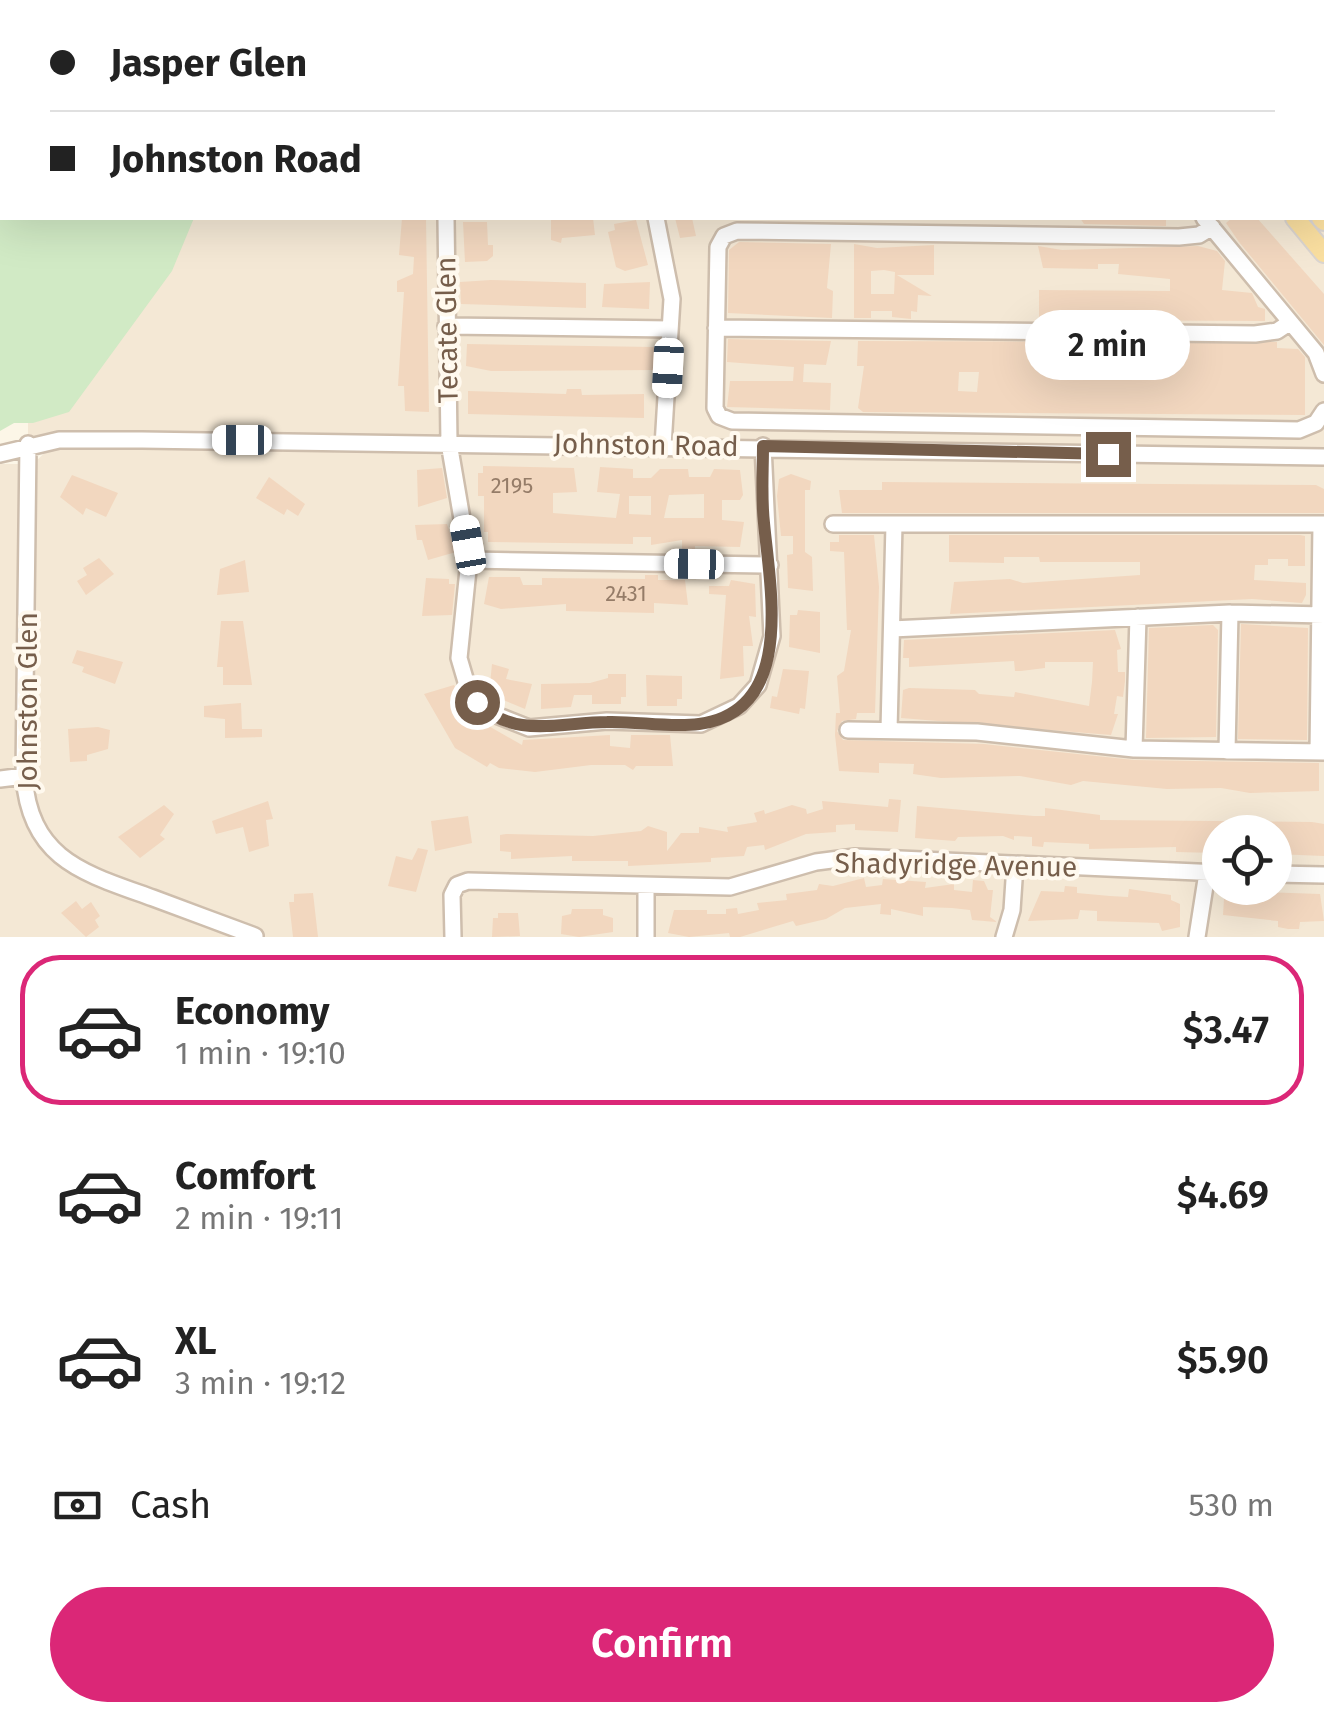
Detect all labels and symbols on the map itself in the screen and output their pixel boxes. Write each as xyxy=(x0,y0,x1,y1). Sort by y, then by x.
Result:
street label: Tecate Glen xyxy=(429,257,465,403)
callout: 2 min xyxy=(1026,309,1190,379)
car xyxy=(651,337,685,399)
car xyxy=(212,425,272,455)
street label: Johnston Road xyxy=(553,427,739,463)
route end xyxy=(1086,432,1131,477)
house number: 2195 xyxy=(491,472,533,499)
car xyxy=(448,513,488,577)
car xyxy=(664,548,724,580)
house number: 2431 xyxy=(605,580,647,607)
street label: Johnston Glen xyxy=(11,612,44,790)
route start xyxy=(455,680,500,725)
street label: Shadyridge Avenue xyxy=(834,846,1078,884)

